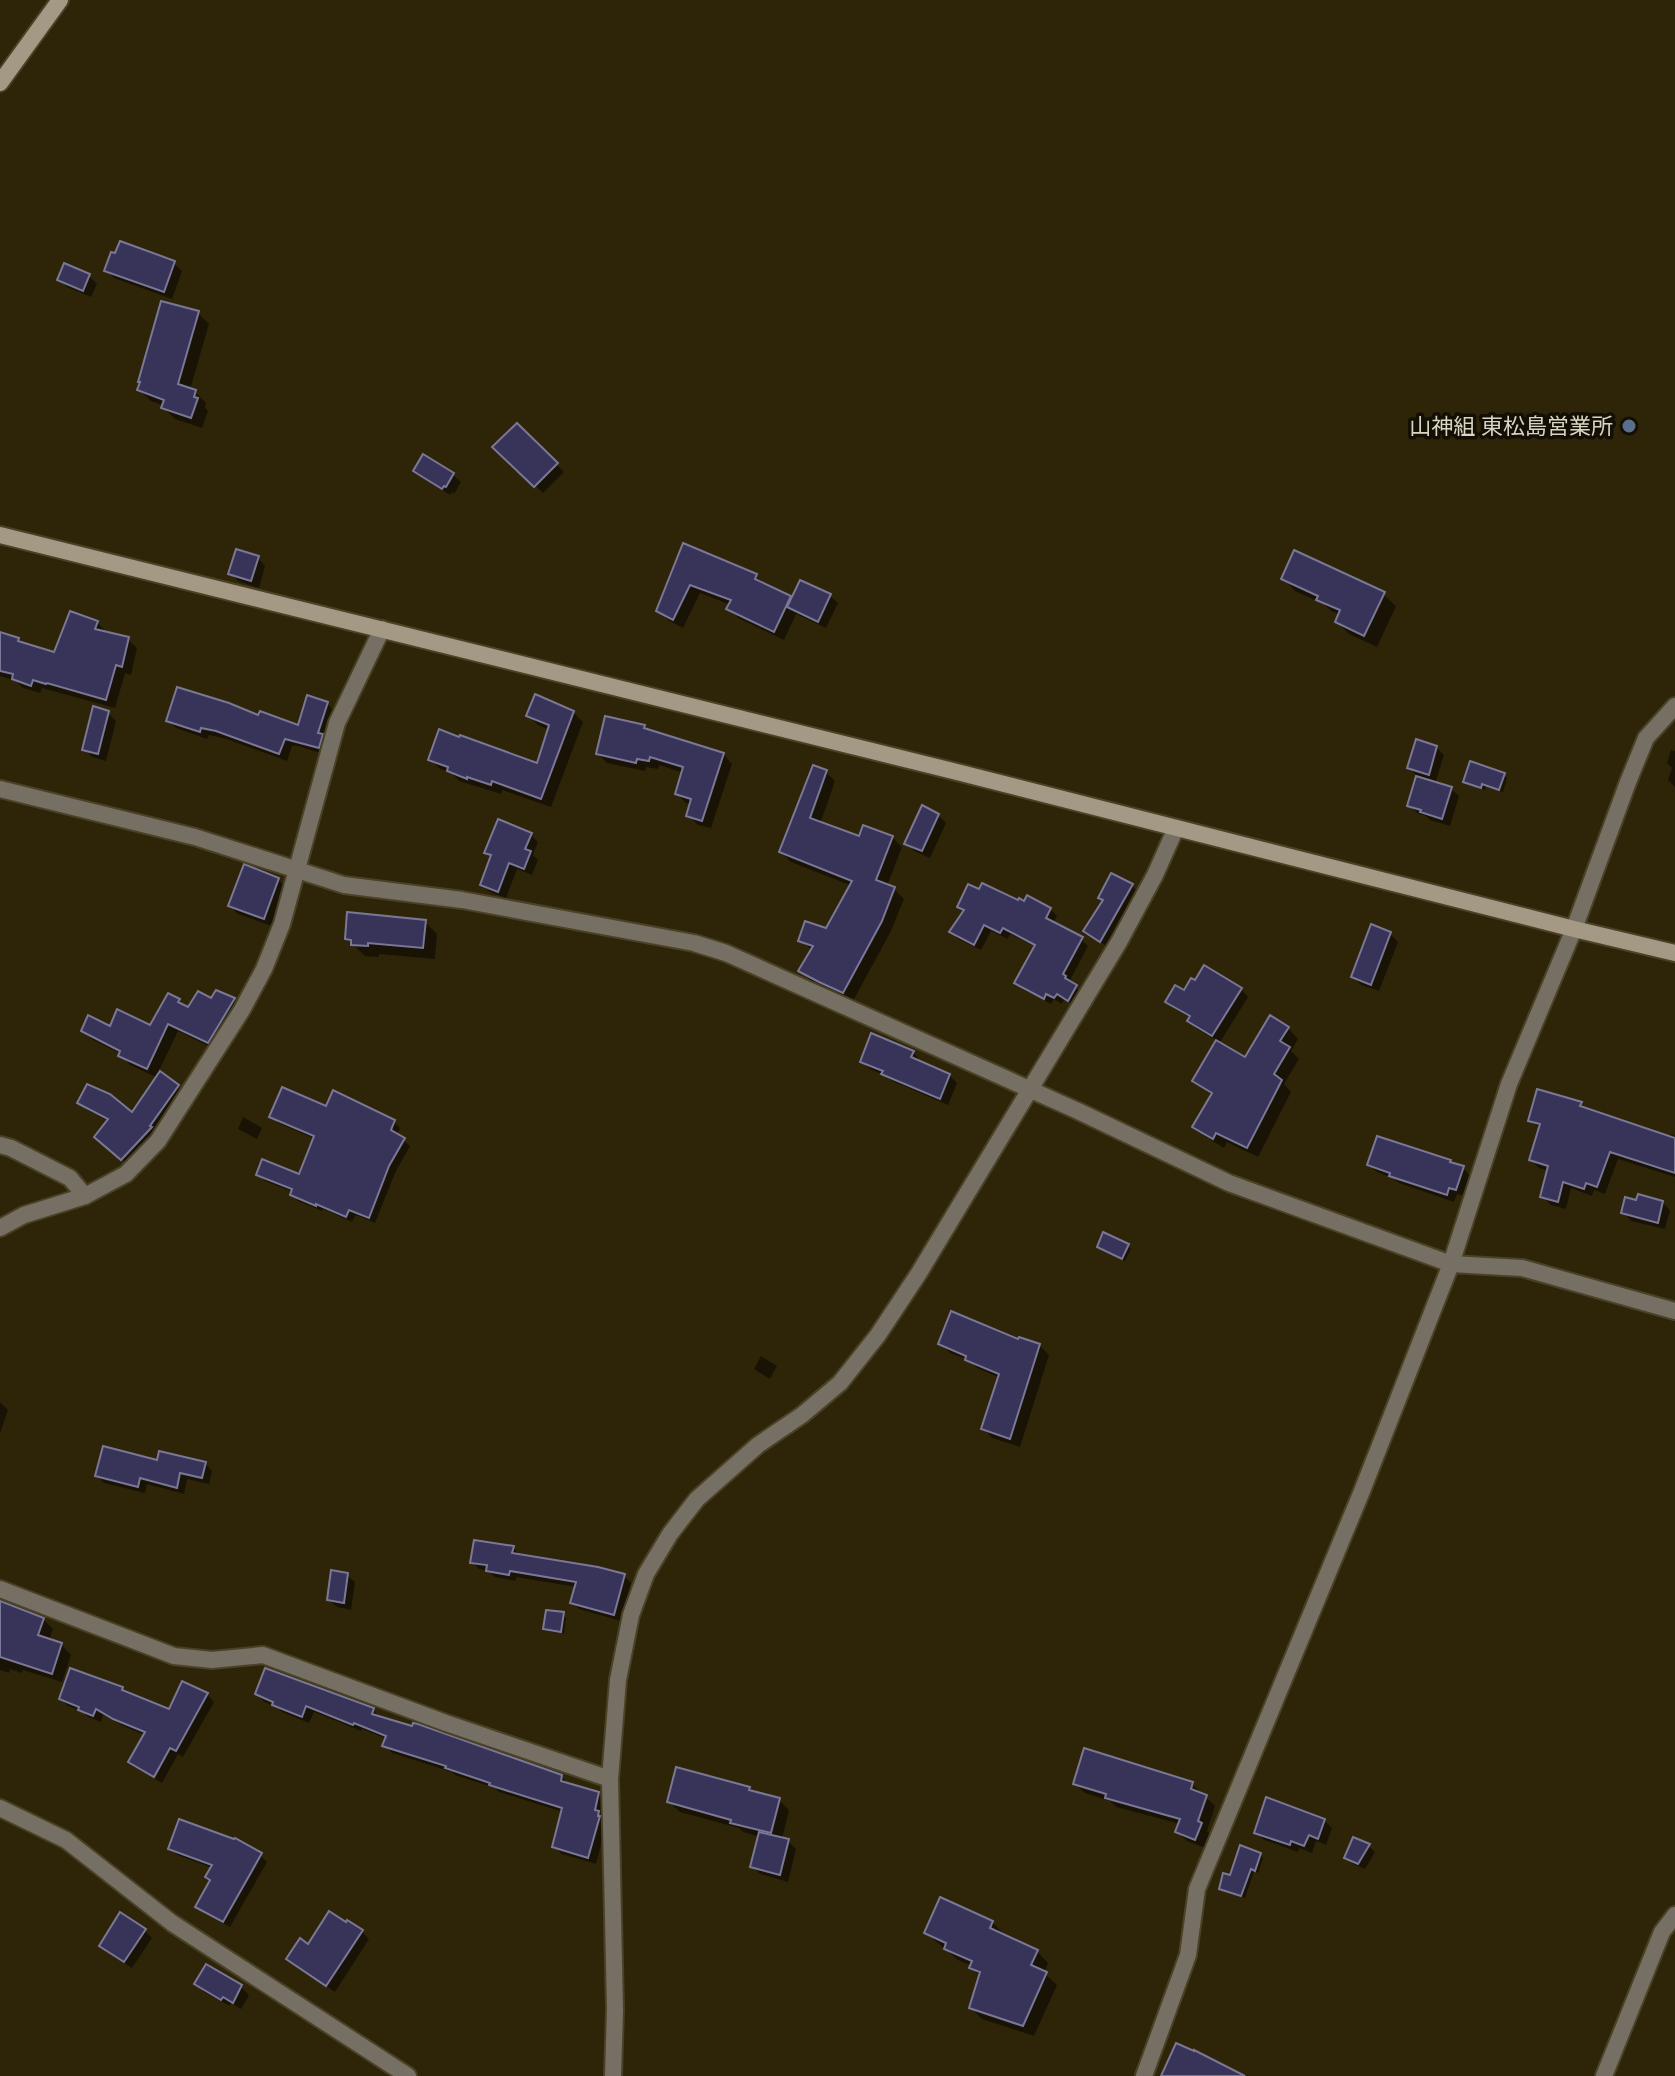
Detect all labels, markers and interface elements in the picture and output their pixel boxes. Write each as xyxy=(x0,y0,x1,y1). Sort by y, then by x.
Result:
place label: 山神組 東松島営業所 xyxy=(1409,411,1613,442)
marker: 山神組 東松島営業所 xyxy=(1620,417,1638,435)

